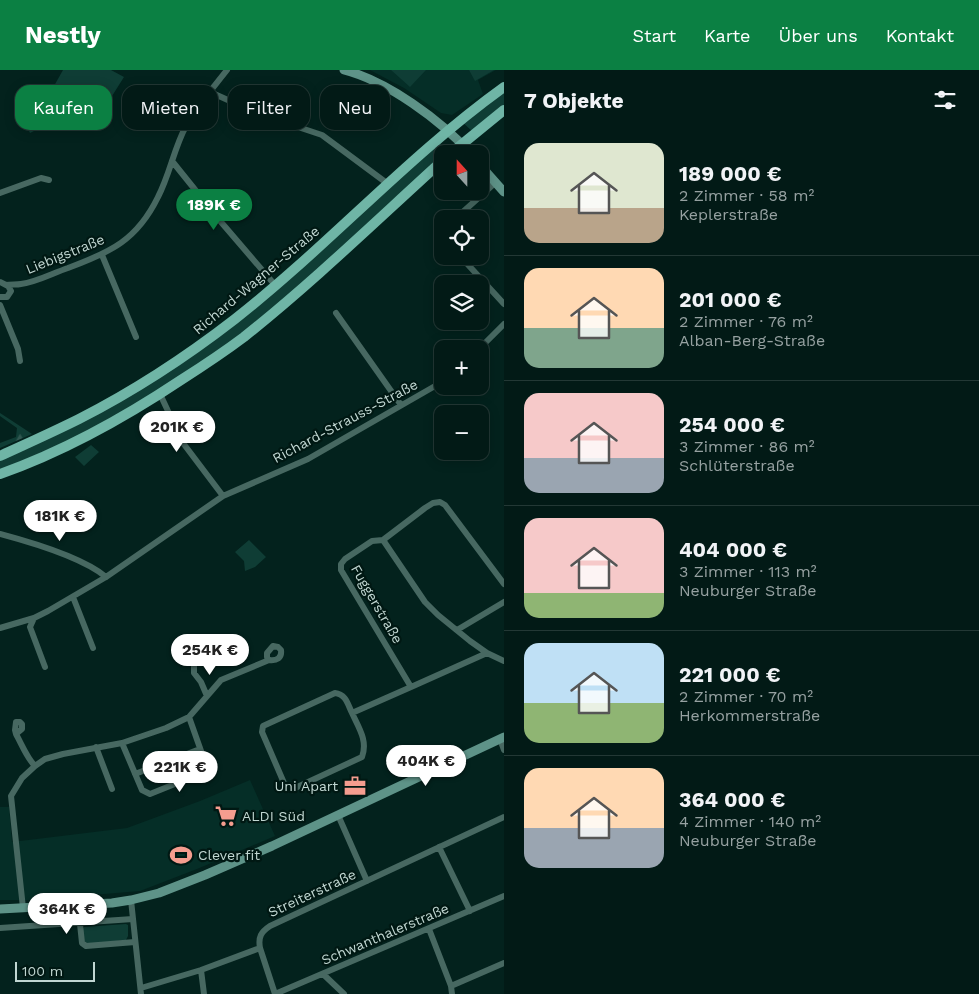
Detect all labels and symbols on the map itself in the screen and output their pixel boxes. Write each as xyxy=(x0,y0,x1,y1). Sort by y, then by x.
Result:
north arrow xyxy=(434,145,489,200)
pin: 189K € xyxy=(173,189,255,231)
street label: Richard-Wagner-Straße xyxy=(190,223,322,337)
street label: Liebigstraße xyxy=(23,231,107,277)
street label: Richard-Strauss-Straße xyxy=(270,376,420,466)
pin: 201K € xyxy=(136,410,218,453)
pin: 181K € xyxy=(19,500,101,542)
street label: Fuggerstraße xyxy=(348,562,406,646)
pin: 254K € xyxy=(169,634,251,676)
pin: 404K € xyxy=(385,744,467,787)
pin: 221K € xyxy=(139,750,221,793)
office icon: Uni Apart xyxy=(342,773,368,799)
place label: Uni Apart xyxy=(274,778,338,794)
supermarket icon: ALDI Süd xyxy=(213,803,239,829)
place label: ALDI Süd xyxy=(242,808,305,824)
sports icon: Clever fit xyxy=(168,842,194,868)
place label: Clever fit xyxy=(198,847,260,863)
street label: Streiterstraße xyxy=(266,866,358,920)
pin: 364K € xyxy=(26,892,108,935)
street label: Schwanthalerstraße xyxy=(319,900,451,968)
scale bar xyxy=(15,959,95,982)

